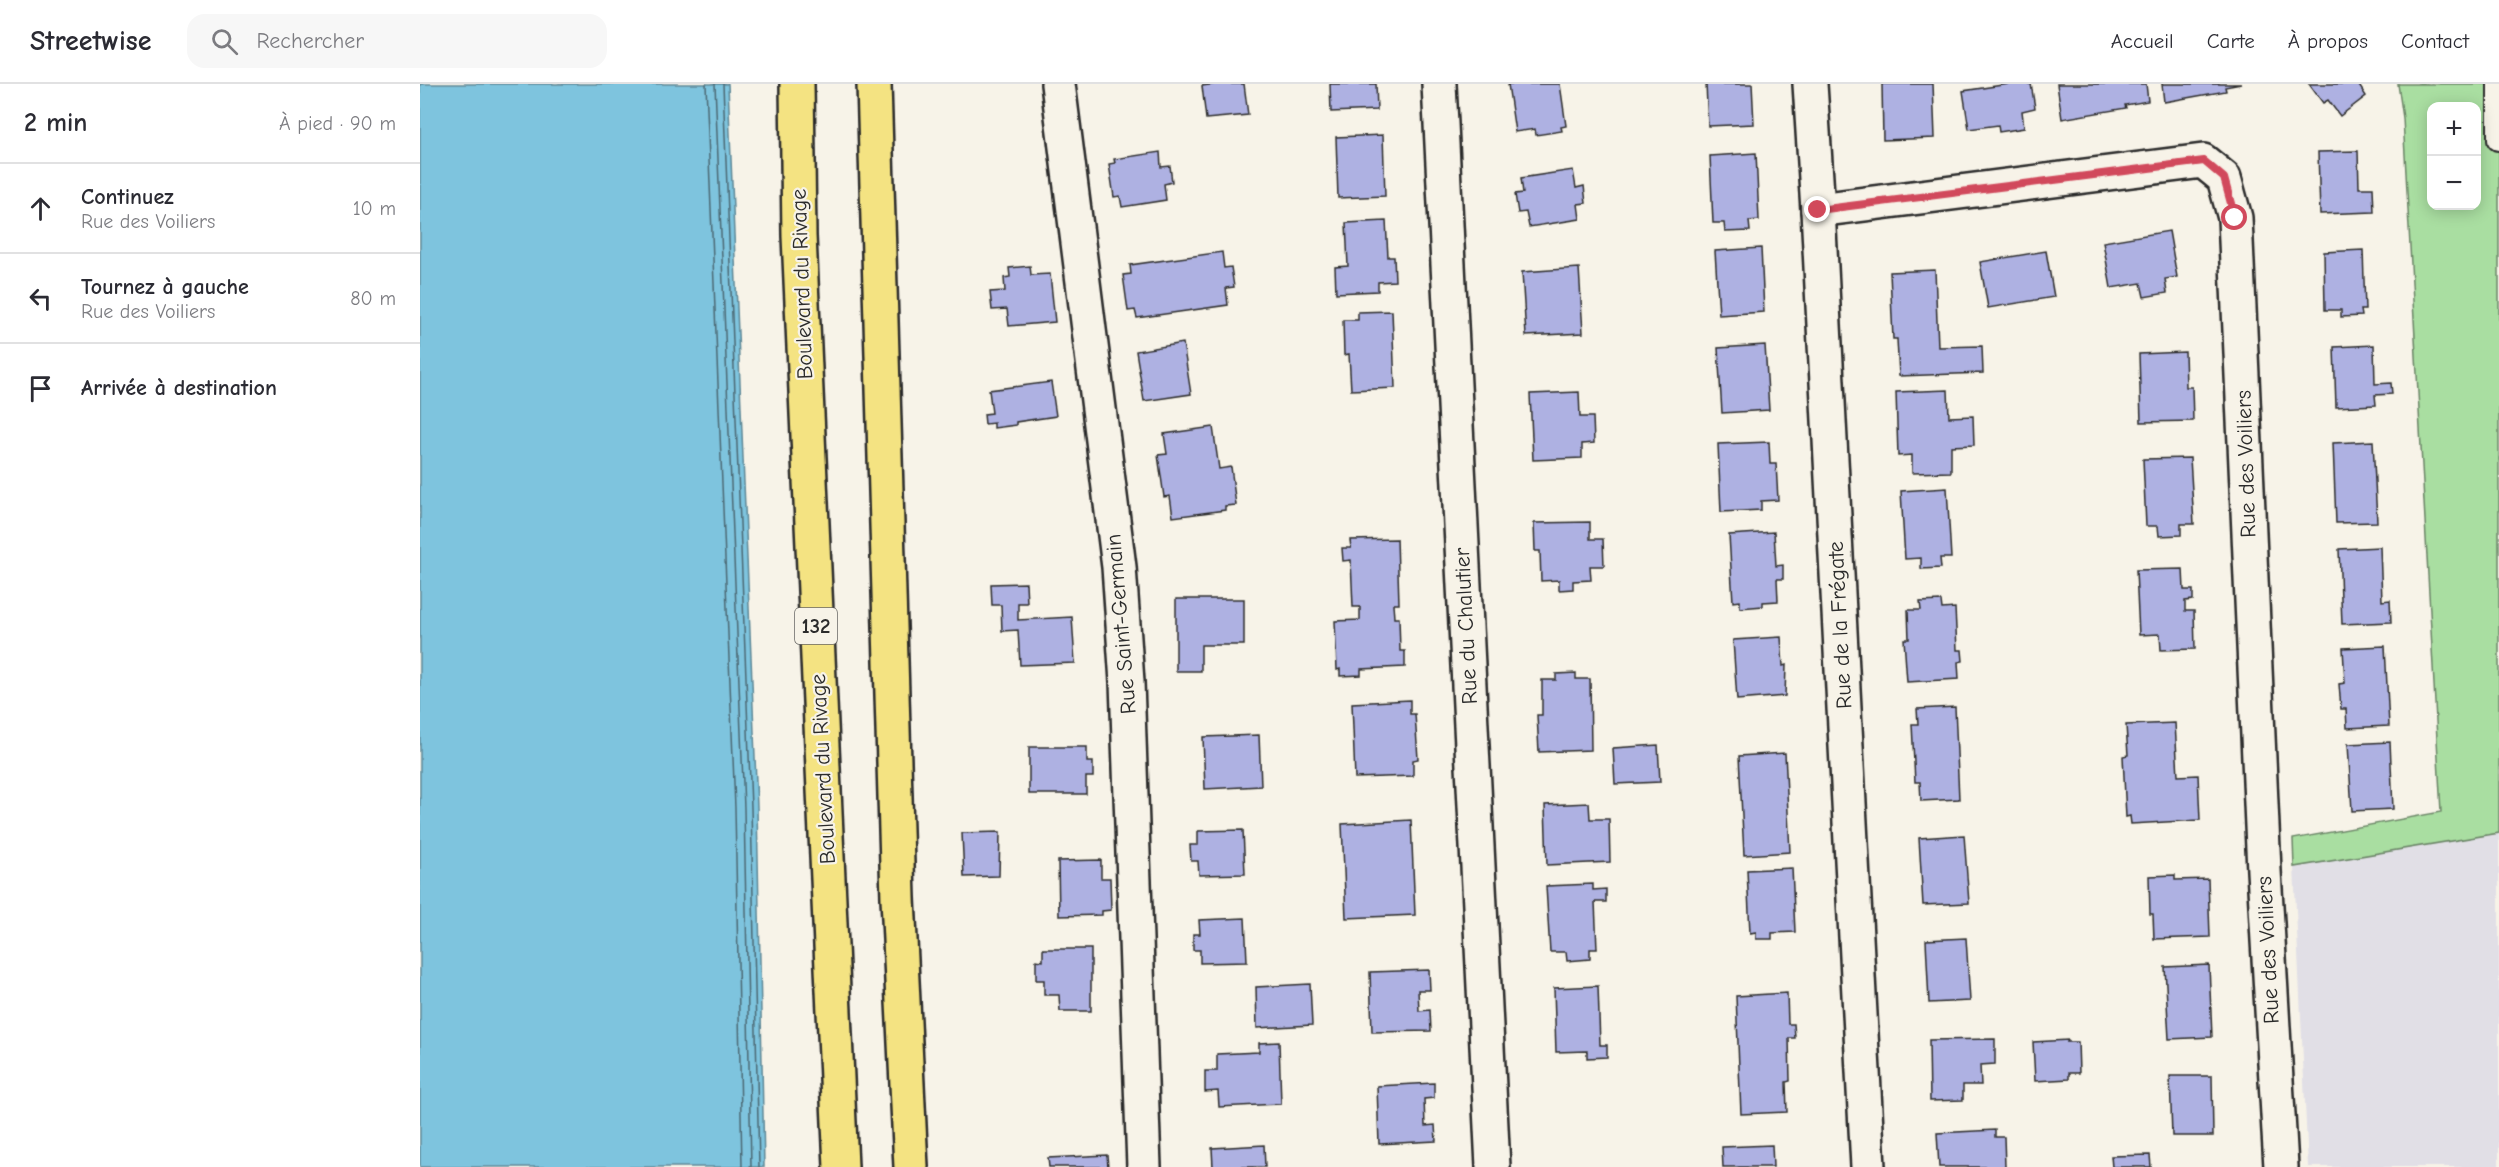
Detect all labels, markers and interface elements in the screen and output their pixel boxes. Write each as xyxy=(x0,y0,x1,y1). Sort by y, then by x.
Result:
search box xyxy=(187,14,607,68)
text: Streetwise xyxy=(30,25,151,57)
icon: search xyxy=(208,25,241,58)
text: Rechercher xyxy=(256,28,364,54)
text: Accueil xyxy=(2111,29,2174,53)
text: Carte xyxy=(2207,29,2255,53)
text: À propos xyxy=(2288,29,2368,53)
text: Contact xyxy=(2401,29,2469,53)
map controls xyxy=(2427,102,2481,210)
button: + xyxy=(2427,102,2481,156)
text: 2 min xyxy=(24,108,87,138)
text: À pied · 90 m xyxy=(279,112,396,135)
button: − xyxy=(2427,156,2481,210)
text: Continuez xyxy=(81,184,174,210)
street label: Boulevard du Rivage xyxy=(786,188,818,380)
icon: ahead xyxy=(24,192,57,225)
route end xyxy=(1804,196,1830,222)
text: 10 m xyxy=(353,197,396,220)
route start xyxy=(2221,204,2247,230)
text: Rue des Voiliers xyxy=(81,210,215,233)
text: Tournez à gauche xyxy=(81,274,249,300)
icon: left xyxy=(24,282,57,315)
text: 80 m xyxy=(350,287,396,310)
text: Rue des Voiliers xyxy=(81,300,215,323)
icon: arrive xyxy=(24,372,57,405)
text: Arrivée à destination xyxy=(81,375,277,401)
street label: Rue des Voiliers xyxy=(2230,390,2262,538)
street label: Rue Saint-Germain xyxy=(1100,533,1142,715)
street label: Rue de la Frégate xyxy=(1823,541,1857,709)
street label: Rue du Chalutier xyxy=(1449,547,1483,705)
road number: 132 xyxy=(795,608,837,644)
street label: Boulevard du Rivage xyxy=(805,673,841,865)
street label: Rue des Voiliers xyxy=(2251,876,2285,1024)

